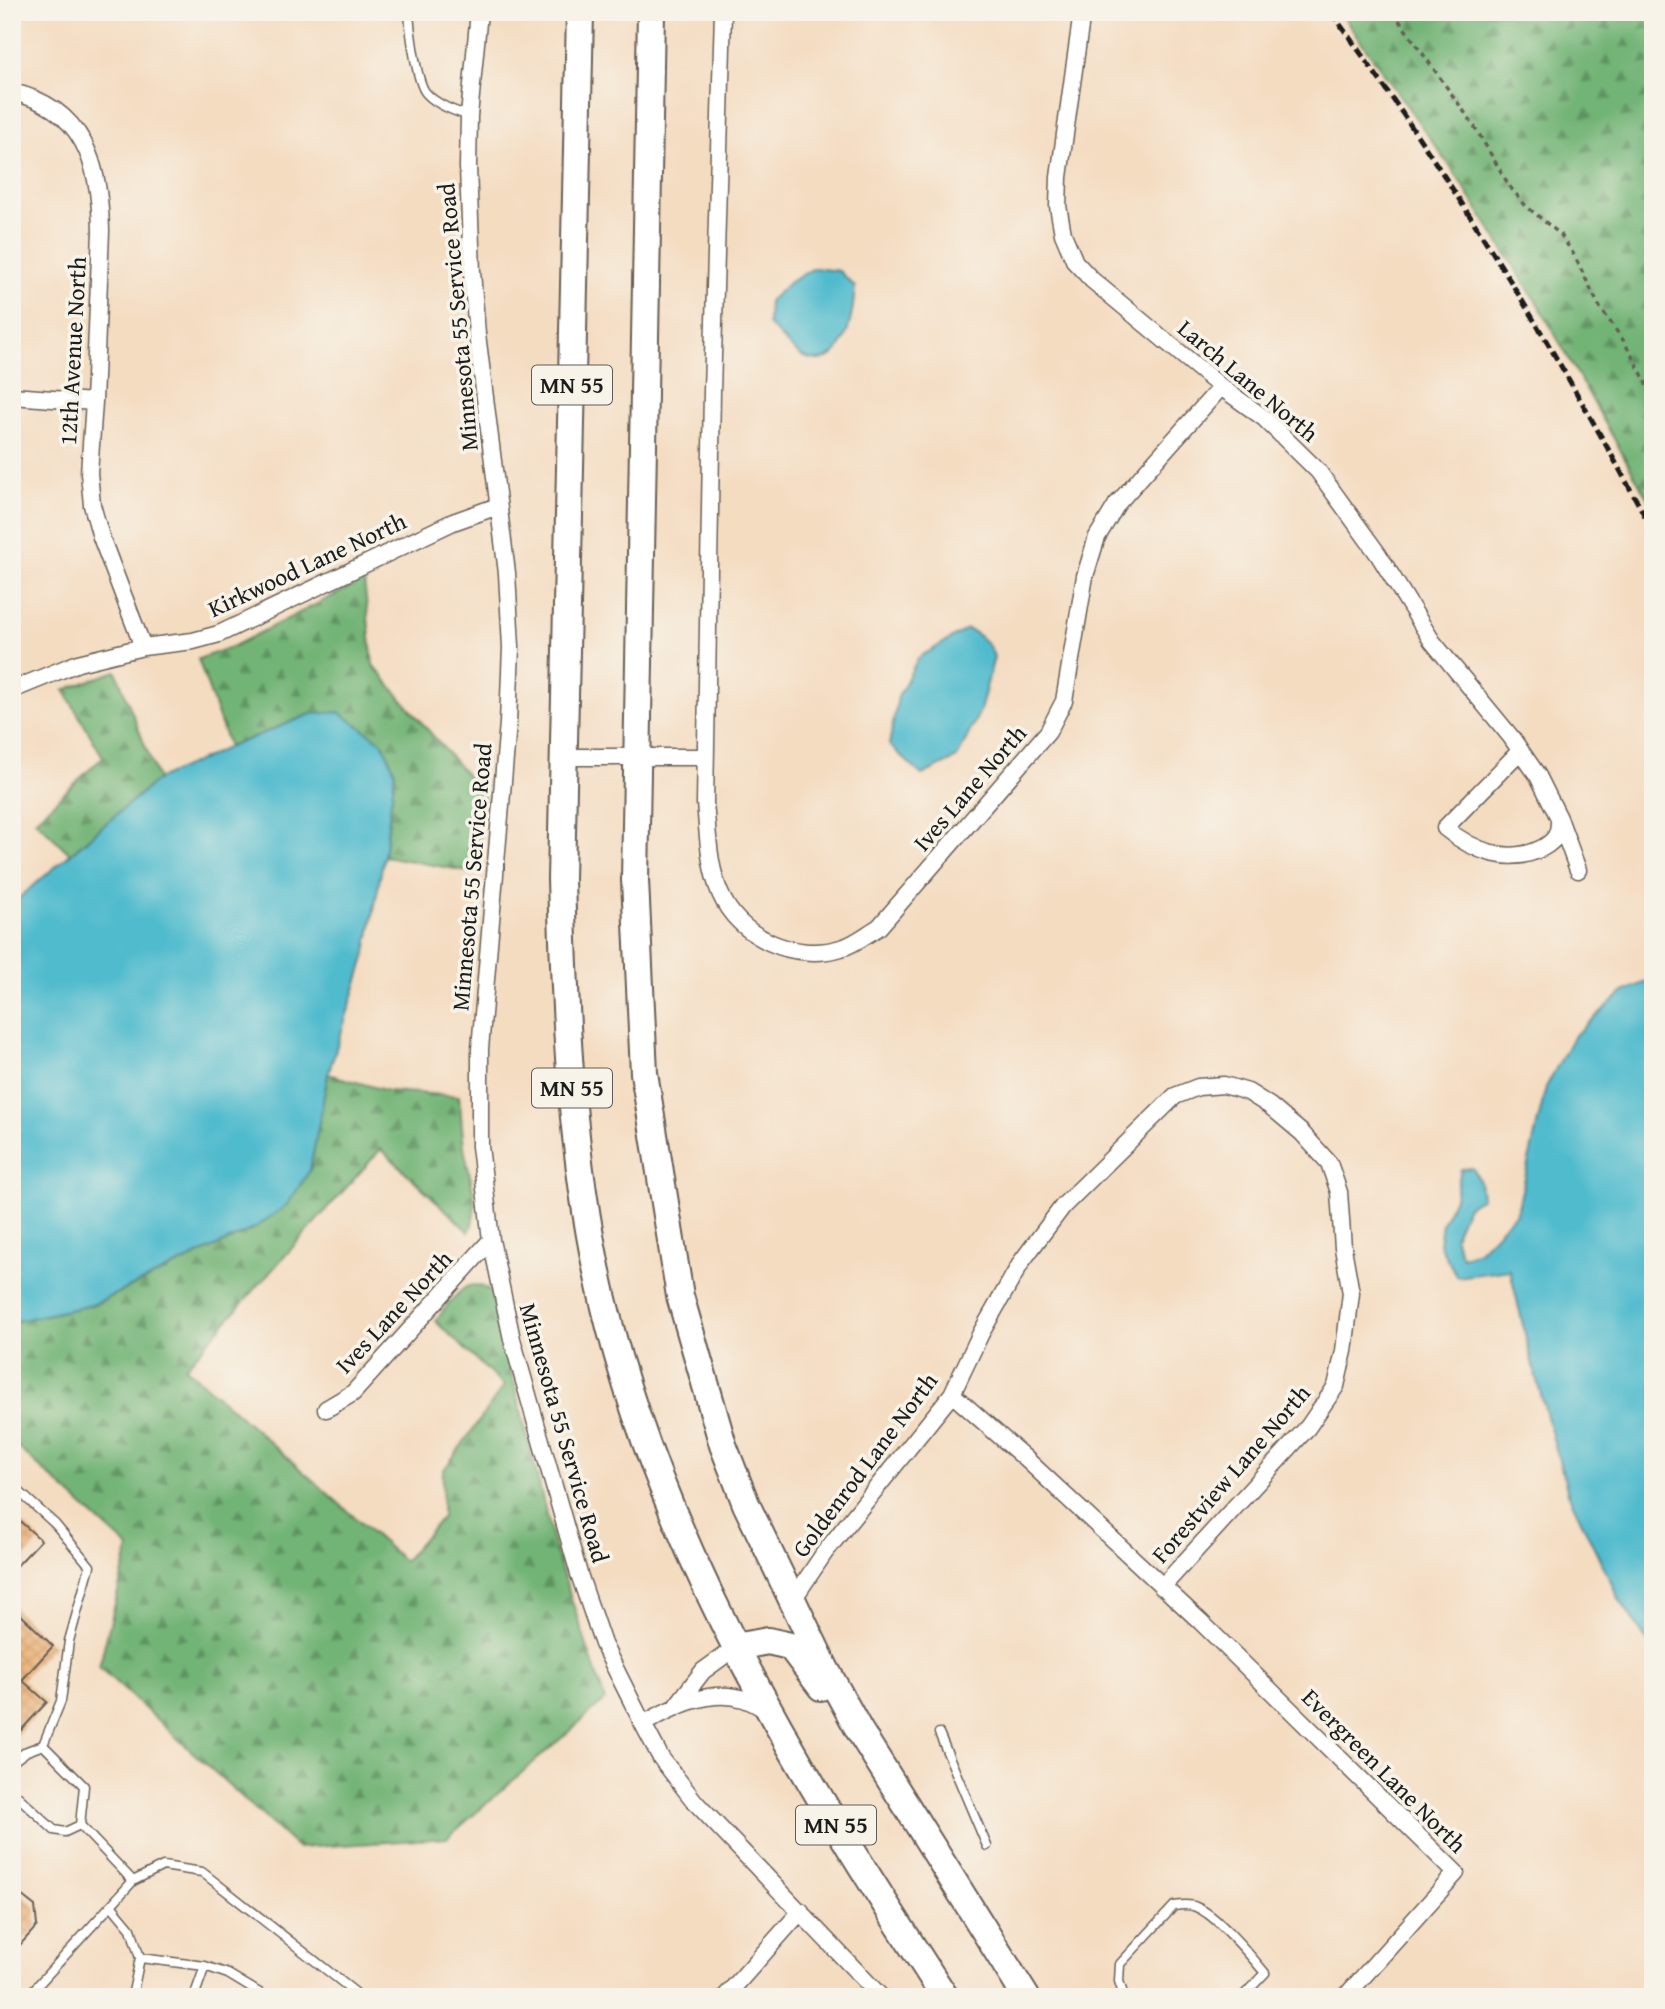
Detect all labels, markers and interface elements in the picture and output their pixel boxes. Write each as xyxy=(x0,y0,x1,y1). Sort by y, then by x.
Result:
street label: Minnesota 55 Service Road xyxy=(428,181,487,452)
street label: 12th Avenue North xyxy=(50,255,95,446)
street label: Larch Lane North xyxy=(1170,311,1327,450)
road number: MN 55 xyxy=(532,366,612,404)
street label: Kirkwood Lane North xyxy=(202,503,412,626)
street label: Ives Lane North xyxy=(905,716,1035,859)
street label: Minnesota 55 Service Road xyxy=(442,741,501,1012)
road number: MN 55 xyxy=(532,1068,612,1107)
street label: Ives Lane North xyxy=(327,1242,461,1381)
street label: Minnesota 55 Service Road xyxy=(511,1299,618,1567)
street label: Goldenrod Lane North xyxy=(783,1365,946,1564)
street label: Forestview Lane North xyxy=(1143,1376,1319,1571)
street label: Evergreen Lane North xyxy=(1294,1680,1475,1861)
road number: MN 55 xyxy=(796,1806,876,1844)

